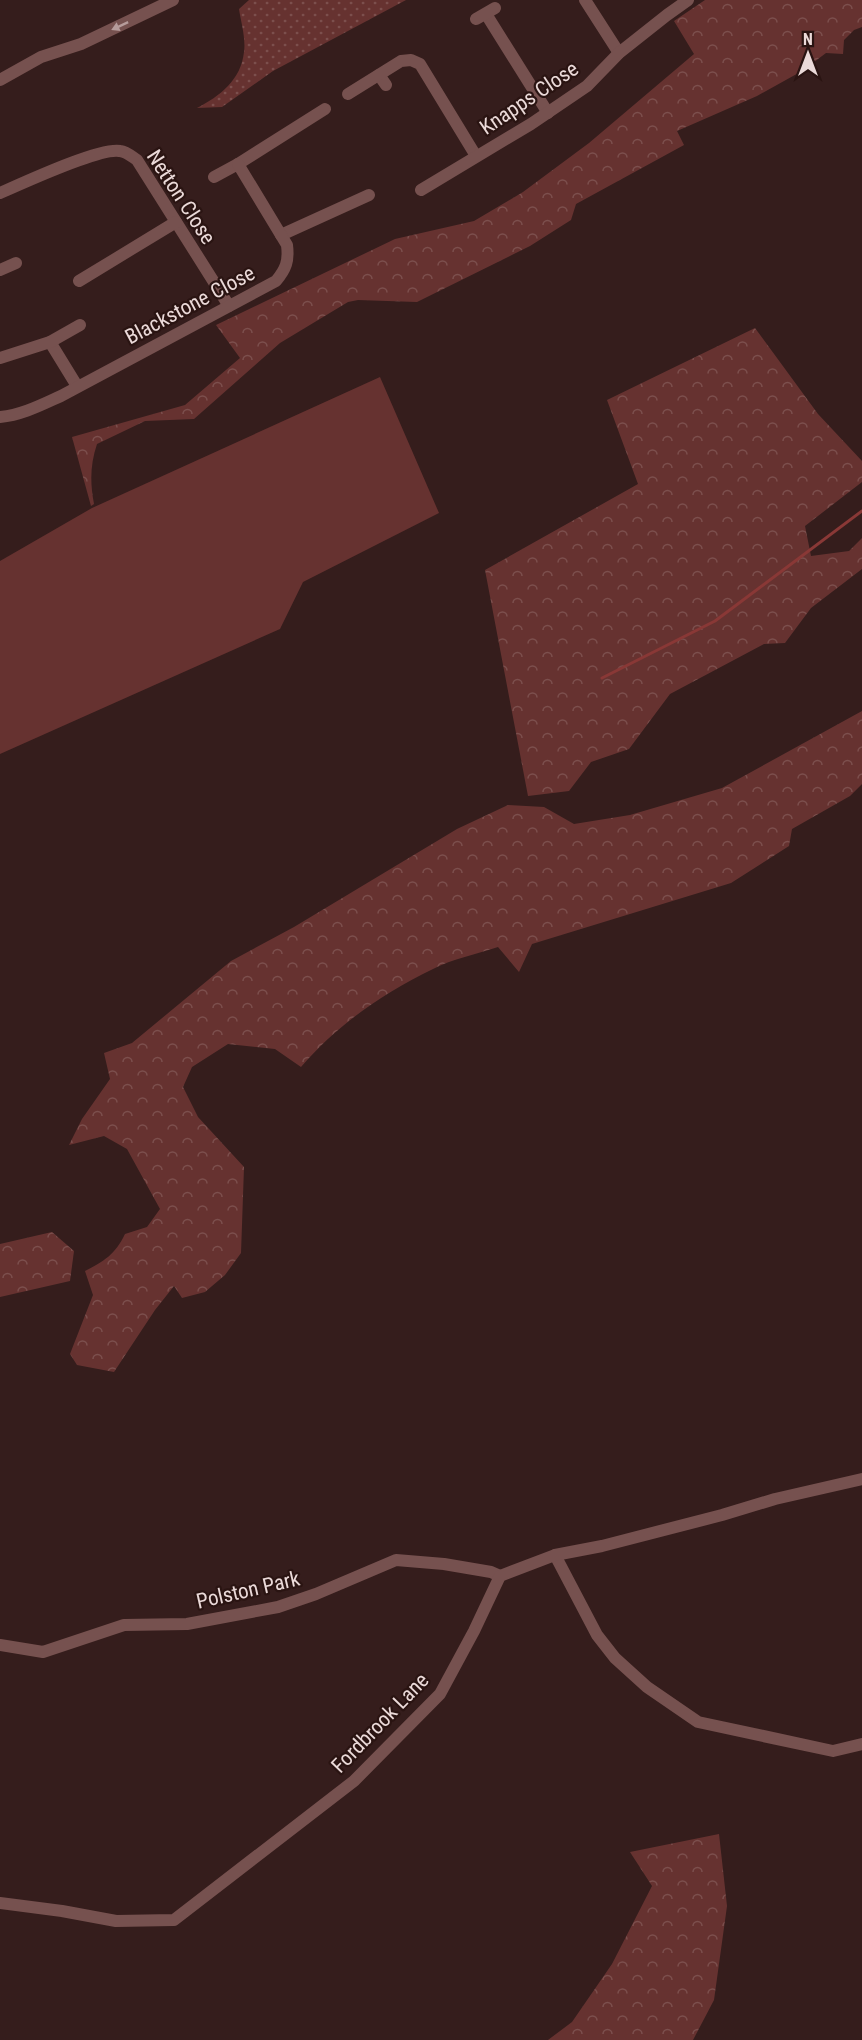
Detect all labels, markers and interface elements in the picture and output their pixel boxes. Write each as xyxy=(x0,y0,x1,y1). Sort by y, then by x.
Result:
one-way arrow xyxy=(112,22,129,31)
north arrow xyxy=(778,24,838,84)
text: N xyxy=(803,30,813,49)
street label: Knapps Close xyxy=(475,56,583,140)
street label: Netton Close xyxy=(142,145,220,249)
street label: Blackstone Close xyxy=(121,261,259,349)
street label: Polston Park xyxy=(194,1566,303,1614)
street label: Fordbrook Lane xyxy=(327,1668,434,1778)

